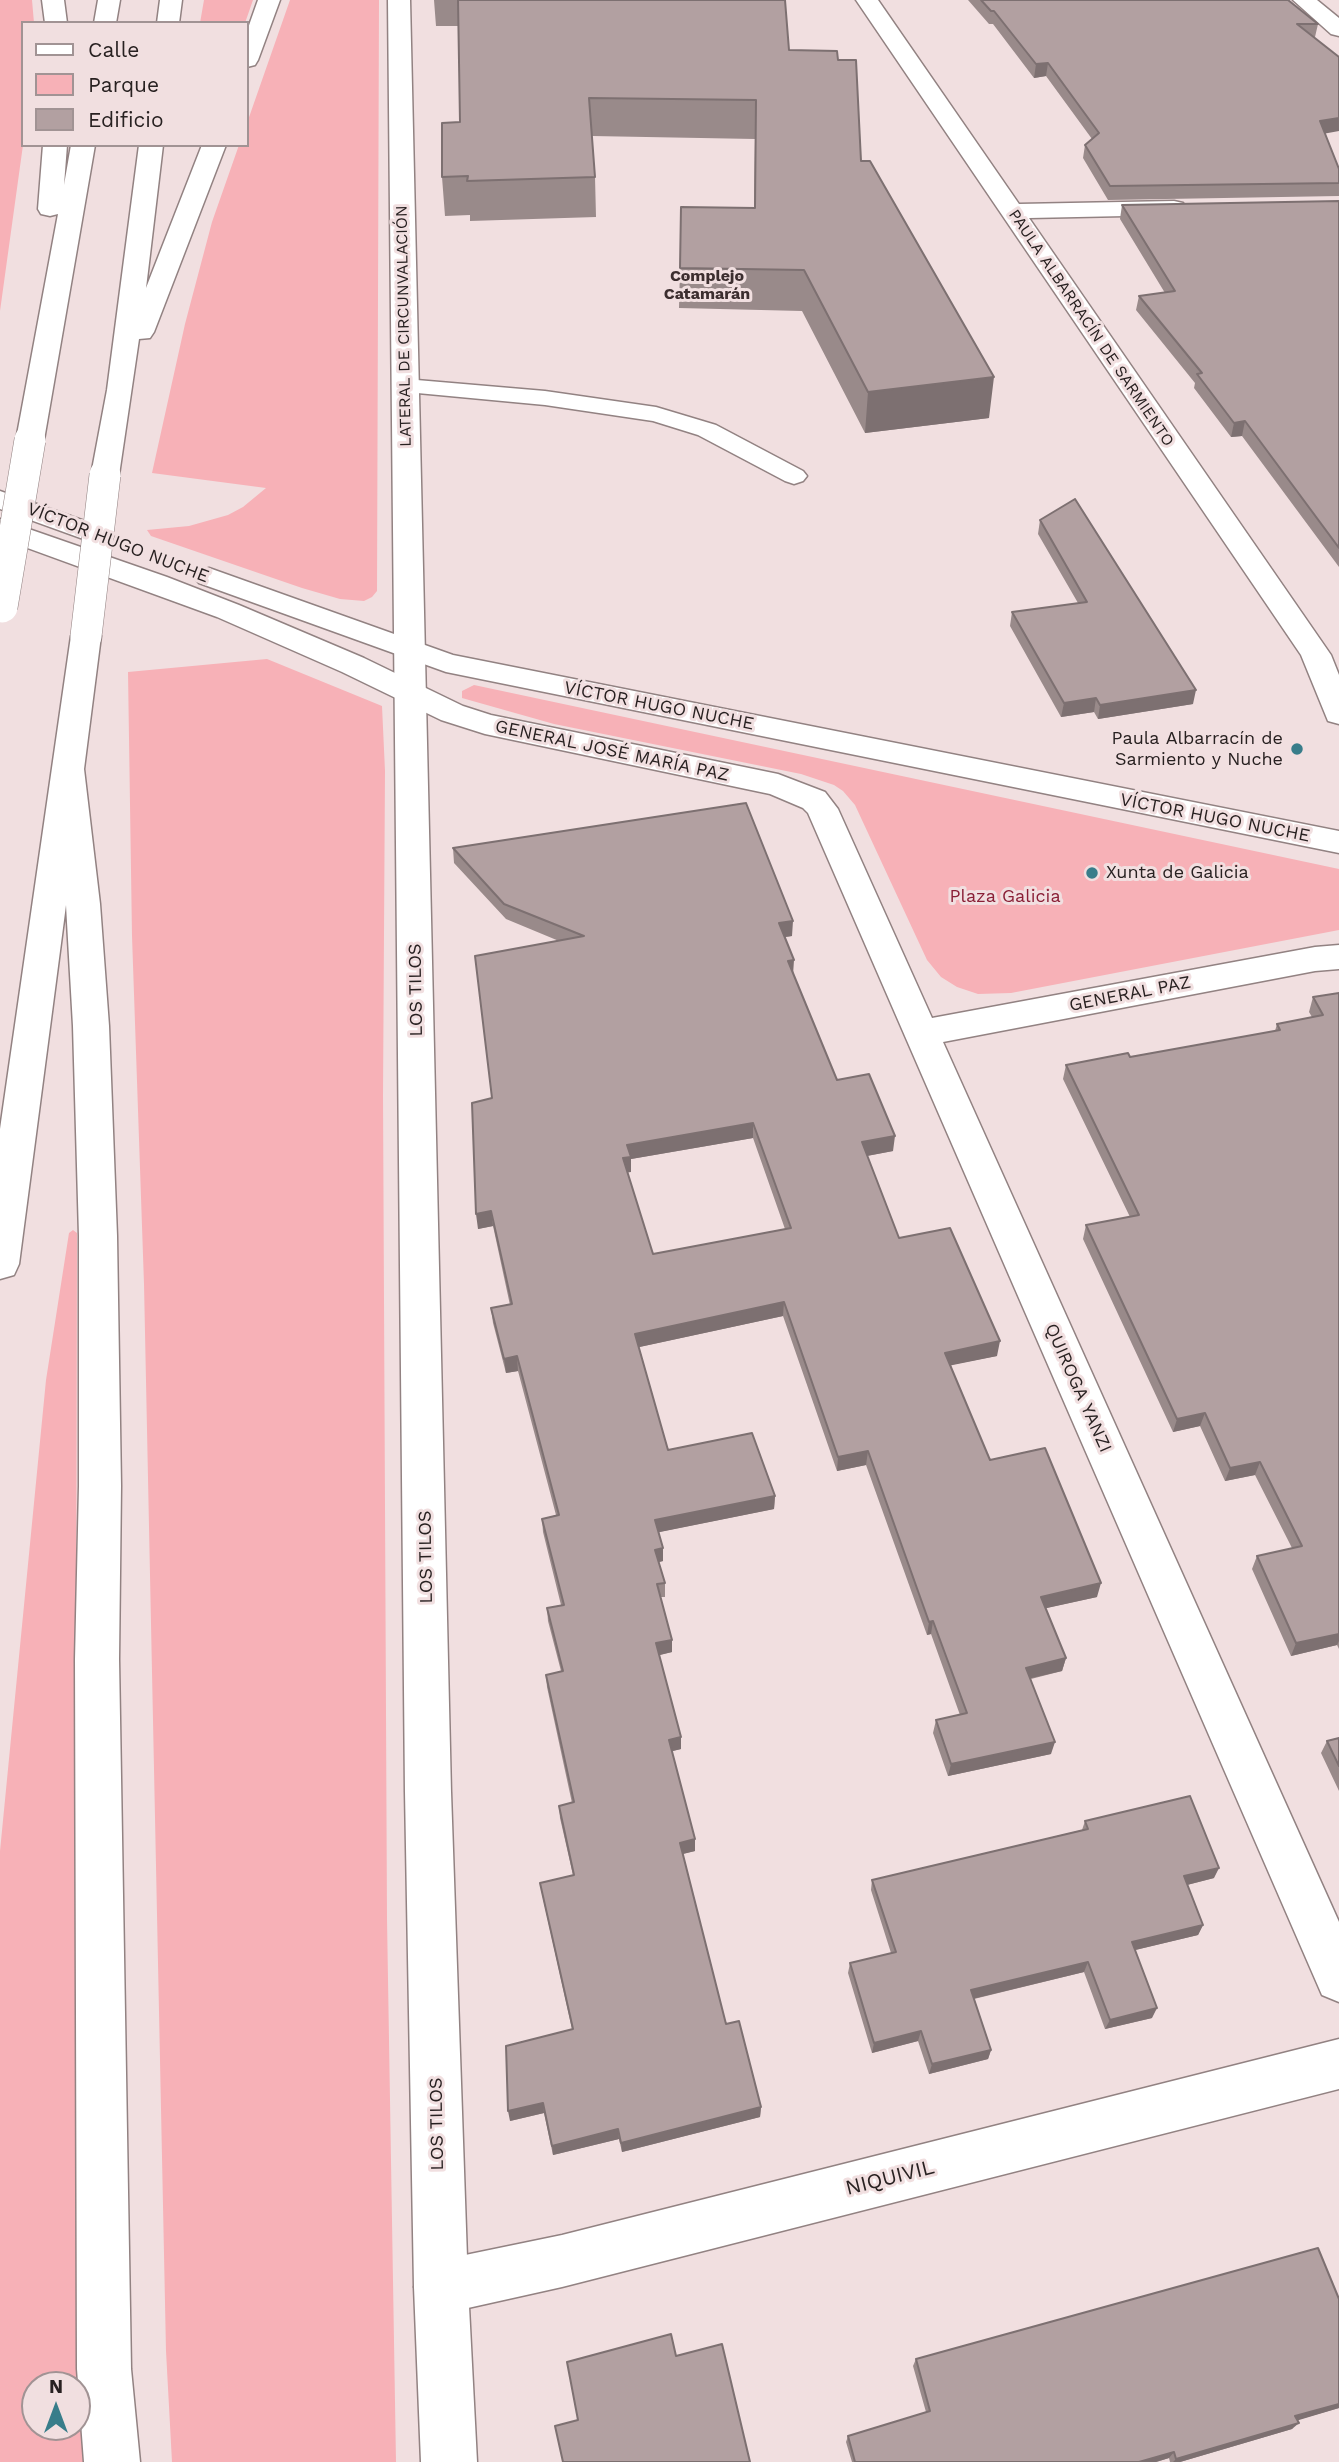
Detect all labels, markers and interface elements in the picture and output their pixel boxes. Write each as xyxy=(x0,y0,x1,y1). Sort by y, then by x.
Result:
legend xyxy=(21,21,248,147)
text: Calle xyxy=(88,37,139,62)
text: Parque xyxy=(88,72,159,97)
text: Edificio xyxy=(88,107,164,132)
street label: LATERAL DE CIRCUNVALACIÓN xyxy=(392,205,416,447)
street label: PAULA ALBARRACÍN DE SARMIENTO xyxy=(1004,206,1178,450)
district label: Complejo Catamarán xyxy=(664,266,750,304)
street label: VÍCTOR HUGO NUCHE xyxy=(24,498,212,588)
street label: VÍCTOR HUGO NUCHE xyxy=(562,677,756,735)
street label: GENERAL JOSÉ MARÍA PAZ xyxy=(493,716,731,786)
place label: Paula Albarracín de Sarmiento y Nuche xyxy=(1112,728,1283,770)
marker: Paula Albarracín de Sarmiento y Nuche xyxy=(1289,741,1305,757)
street label: VÍCTOR HUGO NUCHE xyxy=(1118,789,1312,847)
place label: Xunta de Galicia xyxy=(1106,862,1249,884)
marker: Xunta de Galicia xyxy=(1084,865,1100,881)
park label: Plaza Galicia xyxy=(949,886,1061,908)
street label: LOS TILOS xyxy=(404,943,428,1037)
street label: GENERAL PAZ xyxy=(1067,972,1193,1016)
street label: QUIROGA YANZI xyxy=(1040,1320,1116,1456)
street label: LOS TILOS xyxy=(414,1510,438,1604)
street label: LOS TILOS xyxy=(425,2077,449,2171)
street label: NIQUIVIL xyxy=(843,2155,937,2201)
north arrow xyxy=(21,2371,91,2441)
text: N xyxy=(49,2375,63,2398)

